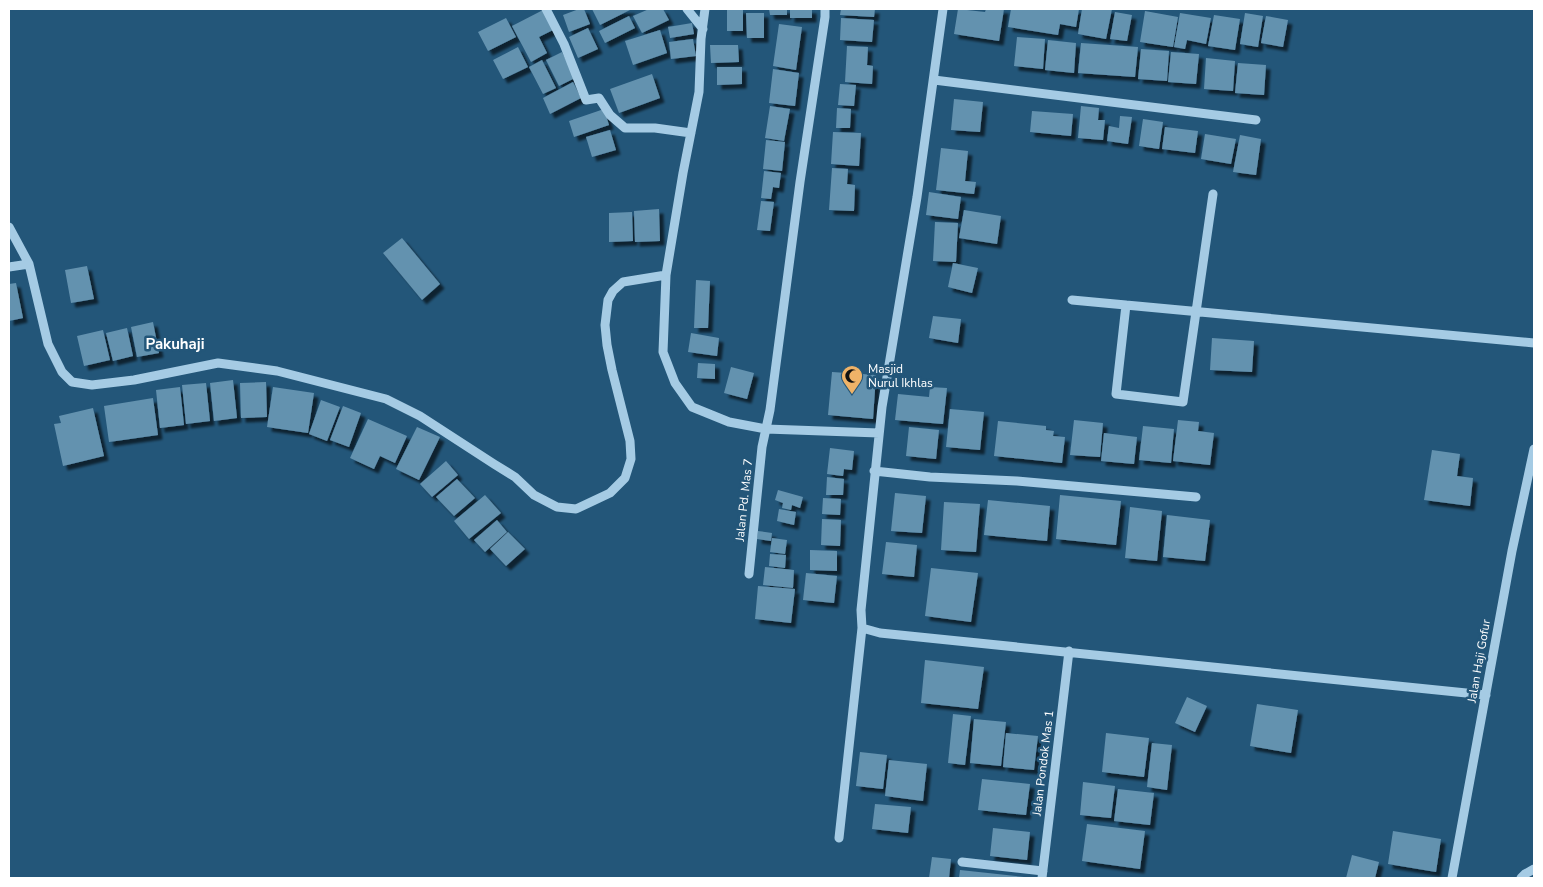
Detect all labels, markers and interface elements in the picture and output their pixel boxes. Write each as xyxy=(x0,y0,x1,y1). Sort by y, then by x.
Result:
district label: Pakuhaji xyxy=(145,334,205,354)
place label: Masjid Nurul Ikhlas xyxy=(868,361,933,391)
mosque icon: Masjid Nurul Ikhlas xyxy=(840,364,864,395)
street label: Jalan Pd. Mas 7 xyxy=(732,458,756,543)
street label: Jalan Haji Gofur xyxy=(1464,617,1494,705)
street label: Jalan Pondok Mas 1 xyxy=(1028,709,1057,818)

